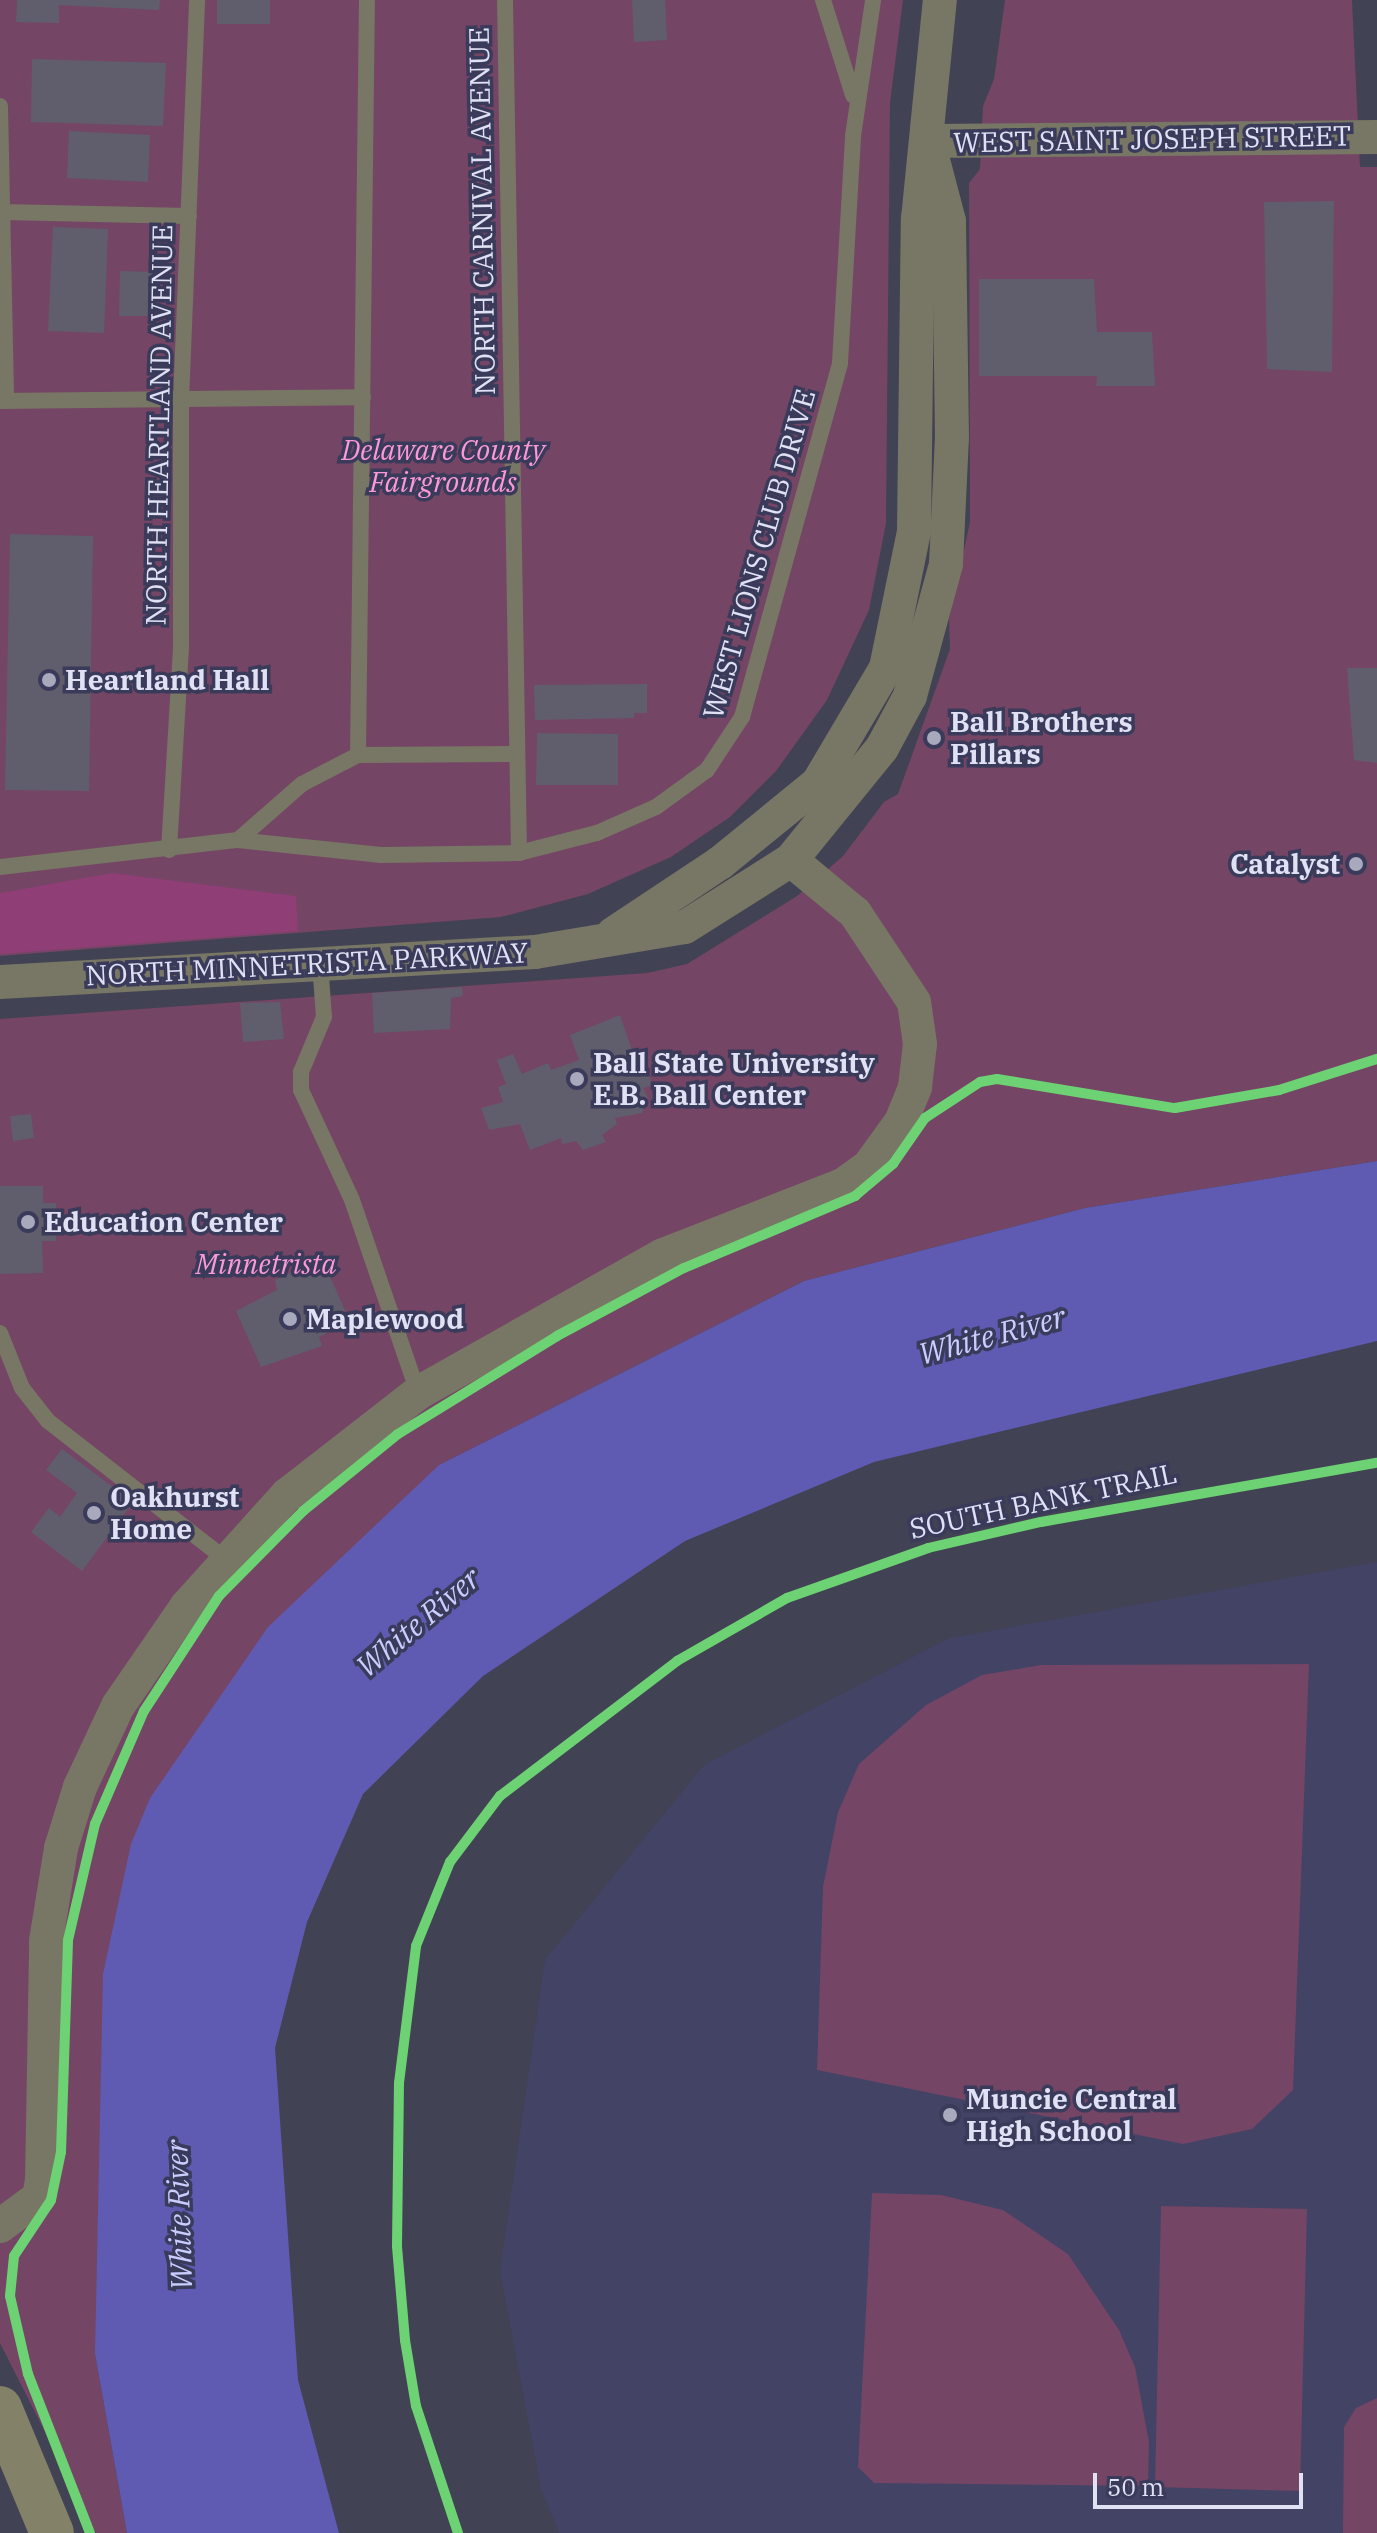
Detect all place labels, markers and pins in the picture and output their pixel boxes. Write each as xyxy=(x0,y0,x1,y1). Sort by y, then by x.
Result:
place label: Heartland Hall xyxy=(65,663,269,697)
marker: Heartland Hall xyxy=(40,671,58,689)
place label: Ball Brothers Pillars xyxy=(950,705,1133,771)
marker: Ball Brothers Pillars xyxy=(925,729,943,747)
place label: Catalyst xyxy=(1230,847,1340,881)
marker: Catalyst xyxy=(1347,855,1365,873)
place label: Ball State University E.B. Ball Center xyxy=(593,1046,875,1112)
marker: Ball State University E.B. Ball Center xyxy=(568,1070,586,1088)
place label: Education Center xyxy=(44,1205,283,1239)
marker: Education Center xyxy=(19,1213,37,1231)
place label: Maplewood xyxy=(306,1302,464,1336)
marker: Maplewood xyxy=(281,1310,299,1328)
place label: Oakhurst Home xyxy=(110,1480,239,1546)
marker: Oakhurst Home xyxy=(85,1504,103,1522)
place label: Muncie Central High School xyxy=(966,2082,1177,2148)
marker: Muncie Central High School xyxy=(941,2106,959,2124)

